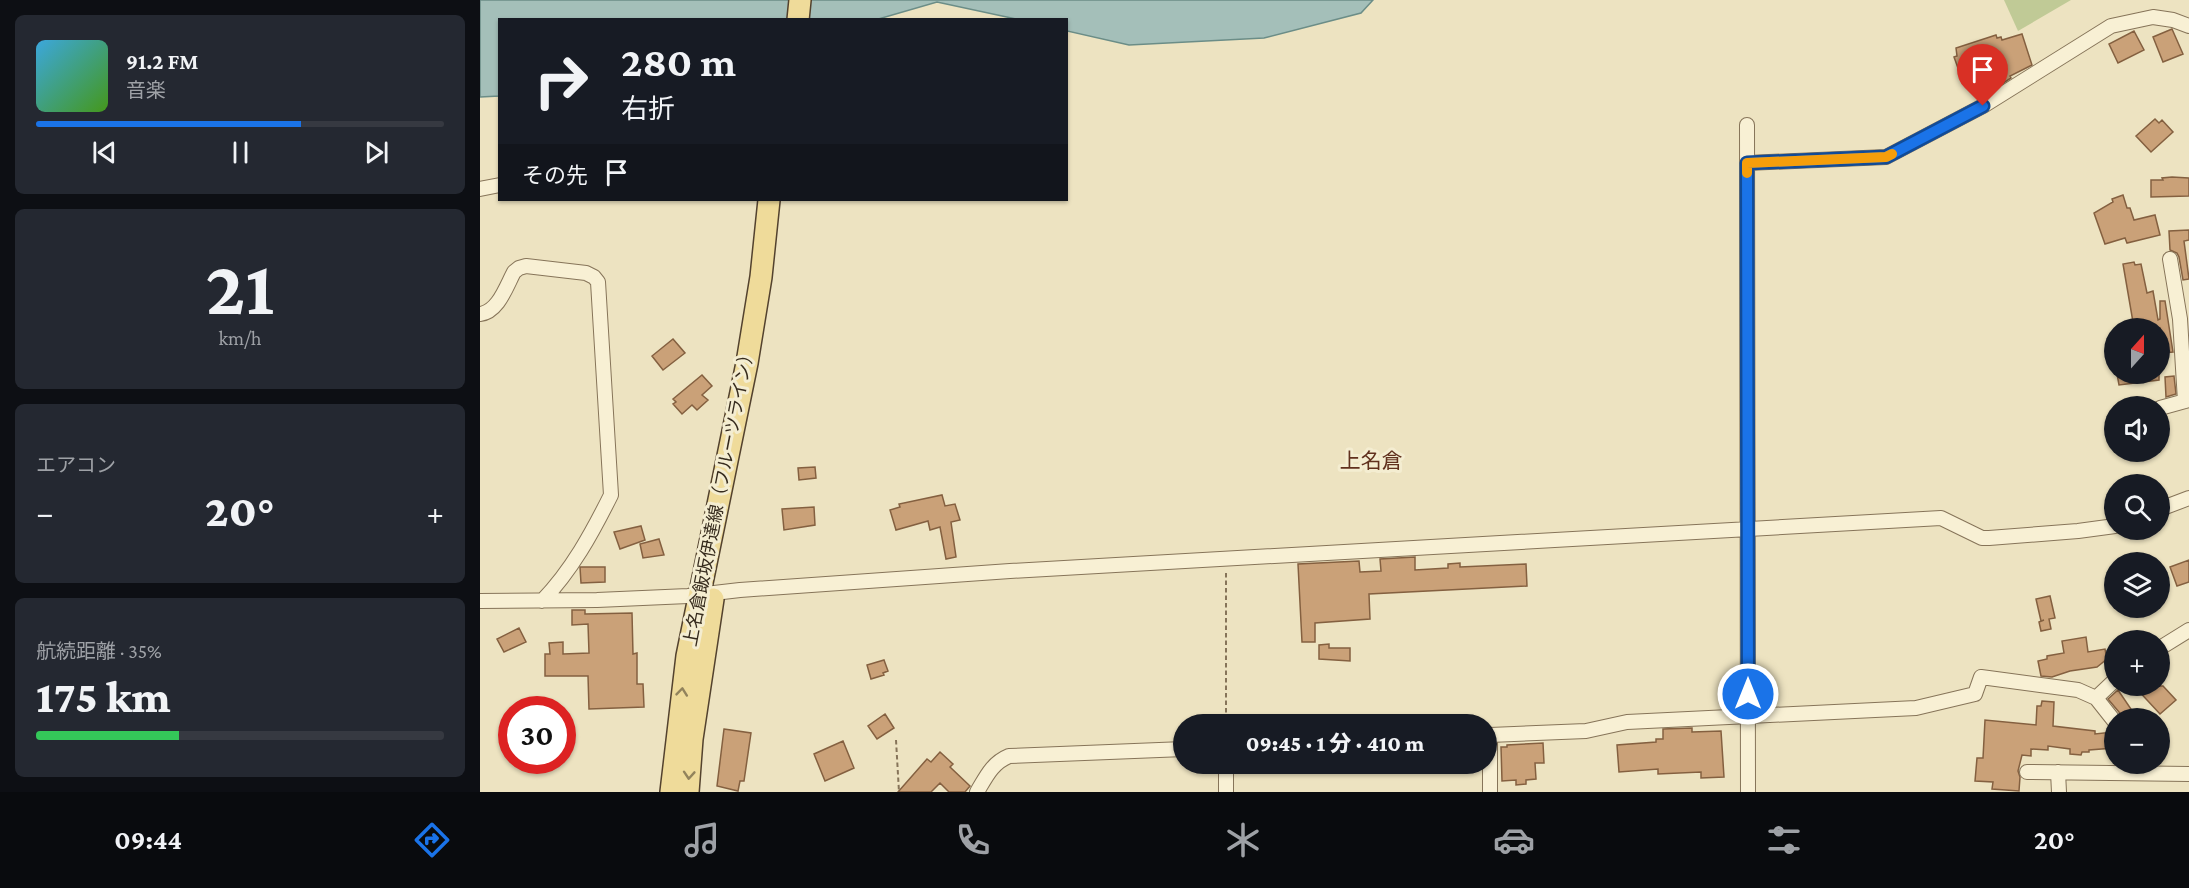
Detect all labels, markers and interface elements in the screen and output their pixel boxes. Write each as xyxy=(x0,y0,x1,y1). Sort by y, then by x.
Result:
text: 280 m xyxy=(621,38,736,85)
icon: right xyxy=(522,42,600,120)
pin xyxy=(1957,44,2008,106)
text: 91.2 FM xyxy=(126,49,199,74)
icon: arrive xyxy=(1966,53,1999,86)
text: 音楽 xyxy=(126,79,166,101)
text: 右折 xyxy=(621,94,675,124)
icon: previous xyxy=(88,136,121,169)
icon: pause xyxy=(224,136,257,169)
icon: next xyxy=(360,136,393,169)
icon: arrive xyxy=(600,156,633,189)
text: その先 xyxy=(522,163,588,188)
text: 21 xyxy=(206,244,274,331)
north arrow xyxy=(2104,318,2170,384)
map controls xyxy=(2104,318,2170,774)
text: km/h xyxy=(218,327,262,349)
street label: 上名倉飯坂伊達線（フルーツライン） xyxy=(680,344,758,648)
button: sound xyxy=(2104,396,2170,462)
district label: 上名倉 xyxy=(1340,449,1403,473)
text: エアコン xyxy=(36,454,116,476)
button: search xyxy=(2104,474,2170,540)
text: 20° xyxy=(205,486,275,536)
text: − xyxy=(36,494,53,531)
text: + xyxy=(427,494,444,531)
button: layers xyxy=(2104,552,2170,618)
button: + xyxy=(2104,630,2170,696)
text: 航続距離 · 35% xyxy=(36,640,162,662)
position arrow xyxy=(1716,662,1780,726)
text: 175 km xyxy=(36,672,171,722)
one-way arrow xyxy=(676,688,688,697)
speed limit sign: 30 xyxy=(498,696,576,774)
button: − xyxy=(2104,708,2170,774)
text: 09:45 · 1 分 · 410 m xyxy=(1246,731,1424,756)
one-way arrow xyxy=(683,771,696,780)
icon: directions xyxy=(411,819,453,861)
icon: music xyxy=(681,819,723,861)
icon: phone xyxy=(952,819,994,861)
icon: climate xyxy=(1222,819,1264,861)
icon: car xyxy=(1493,819,1535,861)
icon: filters xyxy=(1763,819,1805,861)
text: 09:44 xyxy=(114,825,182,855)
text: 20° xyxy=(2034,825,2075,855)

